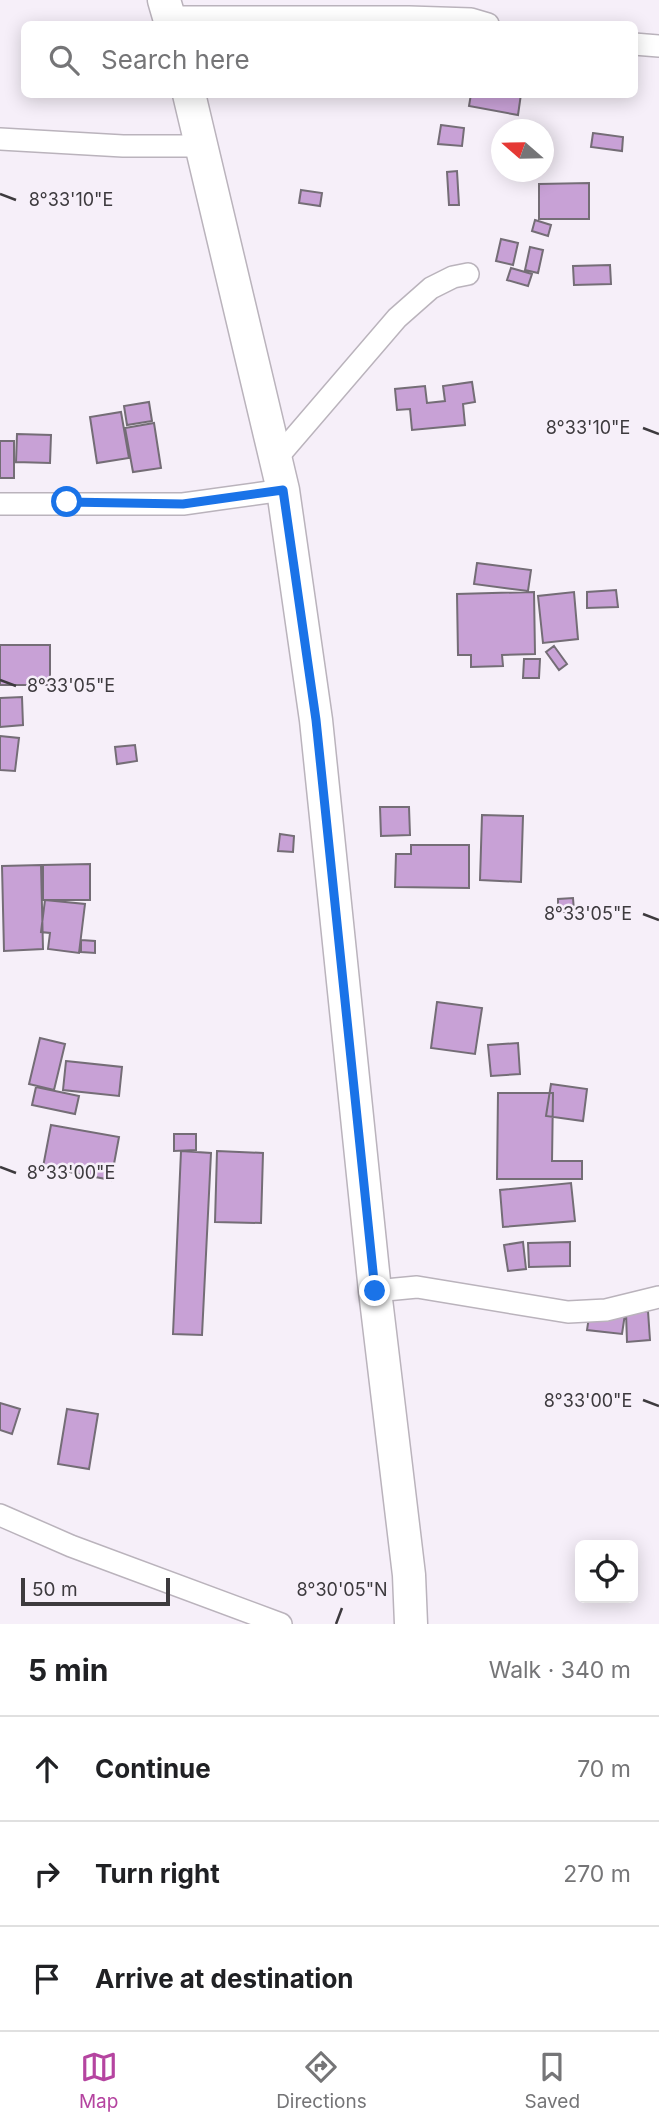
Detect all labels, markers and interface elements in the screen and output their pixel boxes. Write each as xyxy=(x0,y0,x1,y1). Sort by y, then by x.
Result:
search box xyxy=(21,21,638,98)
icon: search xyxy=(45,41,83,79)
text: Search here xyxy=(101,44,250,75)
north arrow xyxy=(491,119,554,182)
text: 8°33'10"E xyxy=(29,189,113,210)
text: 8°33'10"E xyxy=(546,417,630,438)
route start xyxy=(51,486,82,517)
text: 8°33'05"E xyxy=(27,675,115,696)
text: 8°33'05"E xyxy=(544,903,632,924)
text: 8°33'00"E xyxy=(27,1162,115,1183)
route end xyxy=(359,1275,390,1306)
text: 8°33'00"E xyxy=(544,1390,632,1411)
map controls xyxy=(575,1540,638,1603)
button: locate xyxy=(575,1540,638,1603)
scale bar xyxy=(21,1575,170,1607)
text: 50 m xyxy=(32,1578,78,1601)
text: 8°30'05"N xyxy=(296,1579,388,1600)
text: 5 min xyxy=(28,1652,108,1688)
text: Walk · 340 m xyxy=(489,1656,631,1684)
icon: ahead xyxy=(28,1750,66,1788)
text: Continue xyxy=(95,1753,211,1784)
text: 70 m xyxy=(577,1755,631,1783)
icon: right xyxy=(28,1855,66,1893)
text: Turn right xyxy=(95,1858,220,1889)
text: 270 m xyxy=(563,1860,631,1888)
icon: arrive xyxy=(28,1960,66,1998)
text: Arrive at destination xyxy=(95,1963,354,1994)
tab: Map xyxy=(79,2048,118,2113)
tab: Directions xyxy=(276,2048,367,2113)
tab: Saved xyxy=(524,2048,580,2113)

